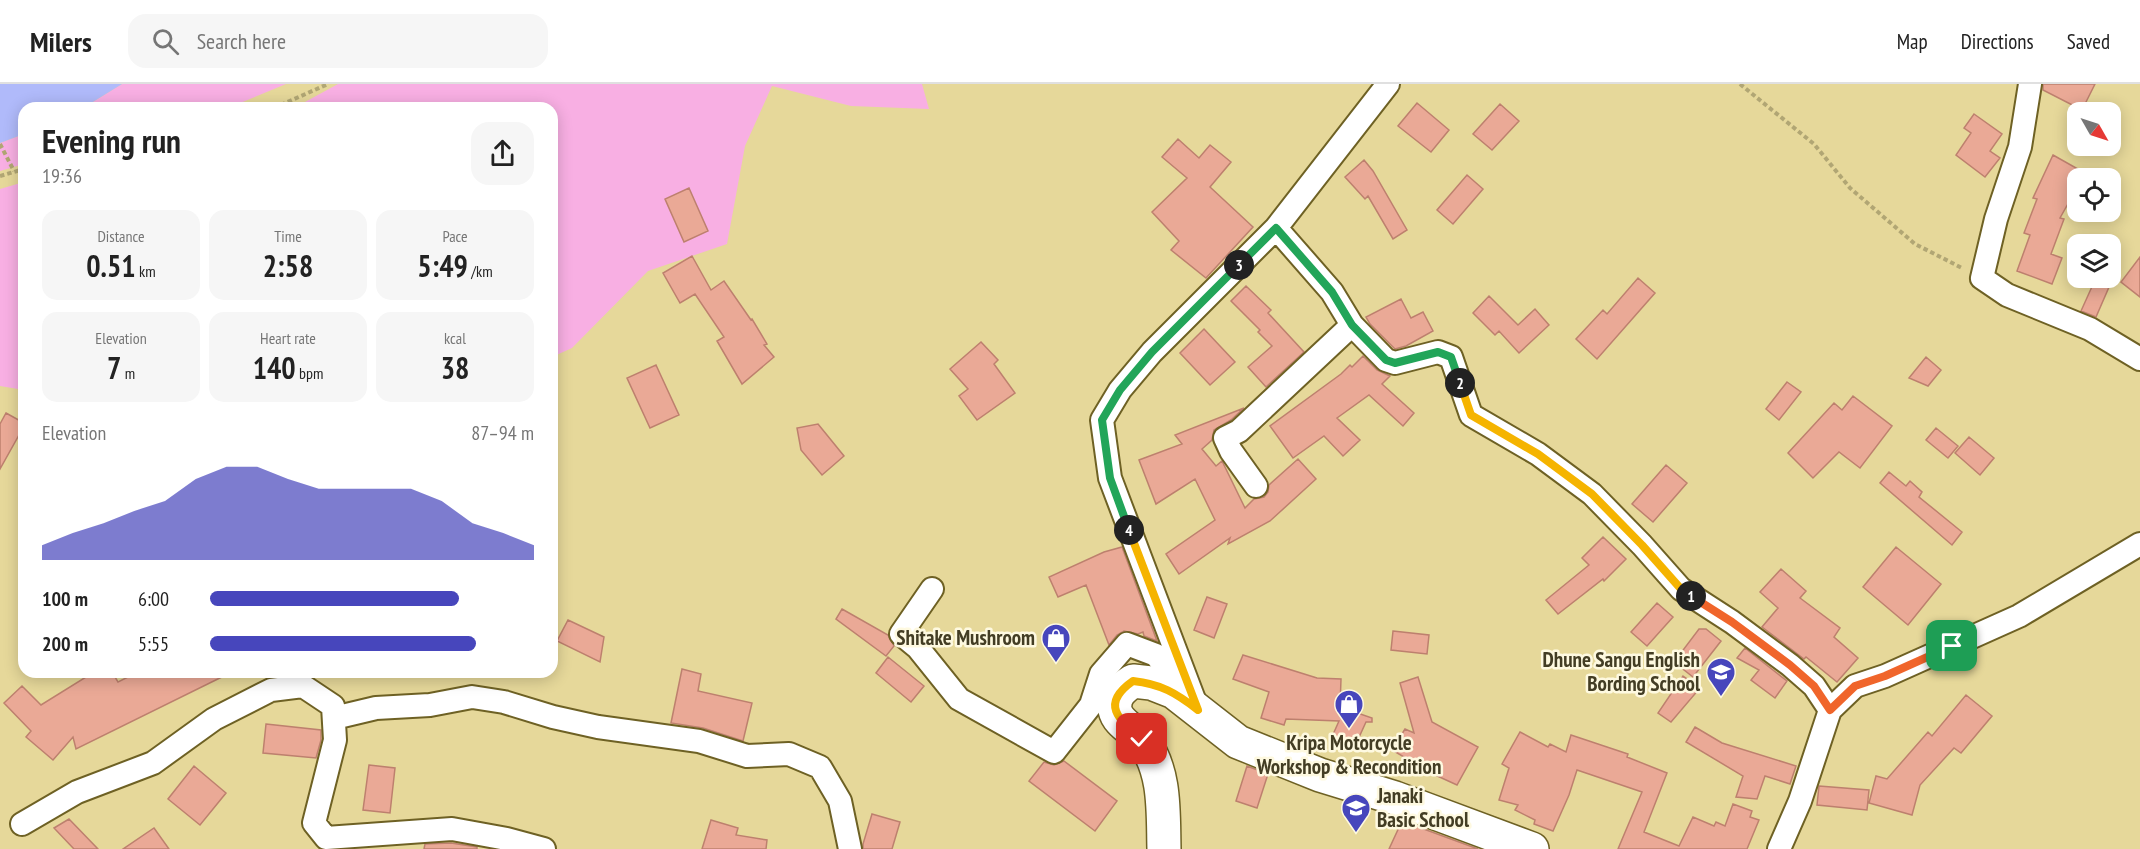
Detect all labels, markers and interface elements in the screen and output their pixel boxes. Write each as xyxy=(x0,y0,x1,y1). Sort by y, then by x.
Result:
search box xyxy=(128,14,548,68)
text: Milers xyxy=(30,23,92,60)
icon: search xyxy=(149,25,182,58)
text: Search here xyxy=(197,27,286,55)
text: Map xyxy=(1897,28,1928,55)
text: Directions xyxy=(1961,28,2034,55)
text: Saved xyxy=(2067,28,2110,55)
north arrow xyxy=(2067,102,2121,156)
map controls xyxy=(2067,102,2121,288)
text: Evening run xyxy=(42,119,181,162)
button: share xyxy=(471,122,534,185)
text: 19:36 xyxy=(42,163,82,189)
button: locate xyxy=(2067,168,2121,222)
text: Distance xyxy=(97,226,145,246)
text: Time xyxy=(274,226,302,246)
text: Pace xyxy=(442,226,468,246)
button: layers xyxy=(2067,234,2121,288)
text: 0.51 xyxy=(86,246,136,285)
text: 2:58 xyxy=(263,246,313,285)
text: 5:49 xyxy=(417,246,468,285)
pin: 3 xyxy=(1224,250,1254,280)
text: 3 xyxy=(1235,255,1243,275)
text: km xyxy=(136,261,156,281)
text: /km xyxy=(468,261,493,281)
text: Elevation xyxy=(95,328,147,348)
text: Heart rate xyxy=(260,328,316,348)
text: kcal xyxy=(444,328,466,348)
text: 7 xyxy=(107,348,121,387)
text: 140 xyxy=(253,348,296,387)
text: 38 xyxy=(441,348,469,387)
text: m xyxy=(121,363,135,383)
text: bpm xyxy=(296,363,323,383)
pin: 2 xyxy=(1445,368,1475,398)
text: 2 xyxy=(1456,373,1464,393)
text: Elevation xyxy=(42,420,106,446)
text: 87–94 m xyxy=(471,420,534,446)
pin: 4 xyxy=(1114,515,1144,545)
text: 4 xyxy=(1125,520,1133,540)
pin: 1 xyxy=(1676,581,1706,611)
text: 100 m xyxy=(42,586,88,612)
text: 6:00 xyxy=(138,586,169,612)
text: 1 xyxy=(1687,586,1695,606)
pin xyxy=(1926,620,1977,671)
shop icon: Shitake Mushroom xyxy=(1040,622,1072,664)
place label: Shitake Mushroom xyxy=(896,624,1035,651)
icon: arrive xyxy=(1935,629,1968,662)
text: 200 m xyxy=(42,631,88,657)
text: 5:55 xyxy=(138,631,169,657)
place label: Dhune Sangu English Bording School xyxy=(1543,646,1701,697)
school or university icon: Dhune Sangu English Bording School xyxy=(1705,656,1737,698)
shop icon: Kripa Motorcycle Workshop & Recondition xyxy=(1333,688,1365,730)
pin xyxy=(1116,713,1167,764)
icon: check xyxy=(1125,722,1158,755)
place label: Kripa Motorcycle Workshop & Recondition xyxy=(1256,729,1441,780)
place label: Janaki Basic School xyxy=(1376,782,1470,833)
school or university icon: Janaki Basic School xyxy=(1340,792,1372,834)

